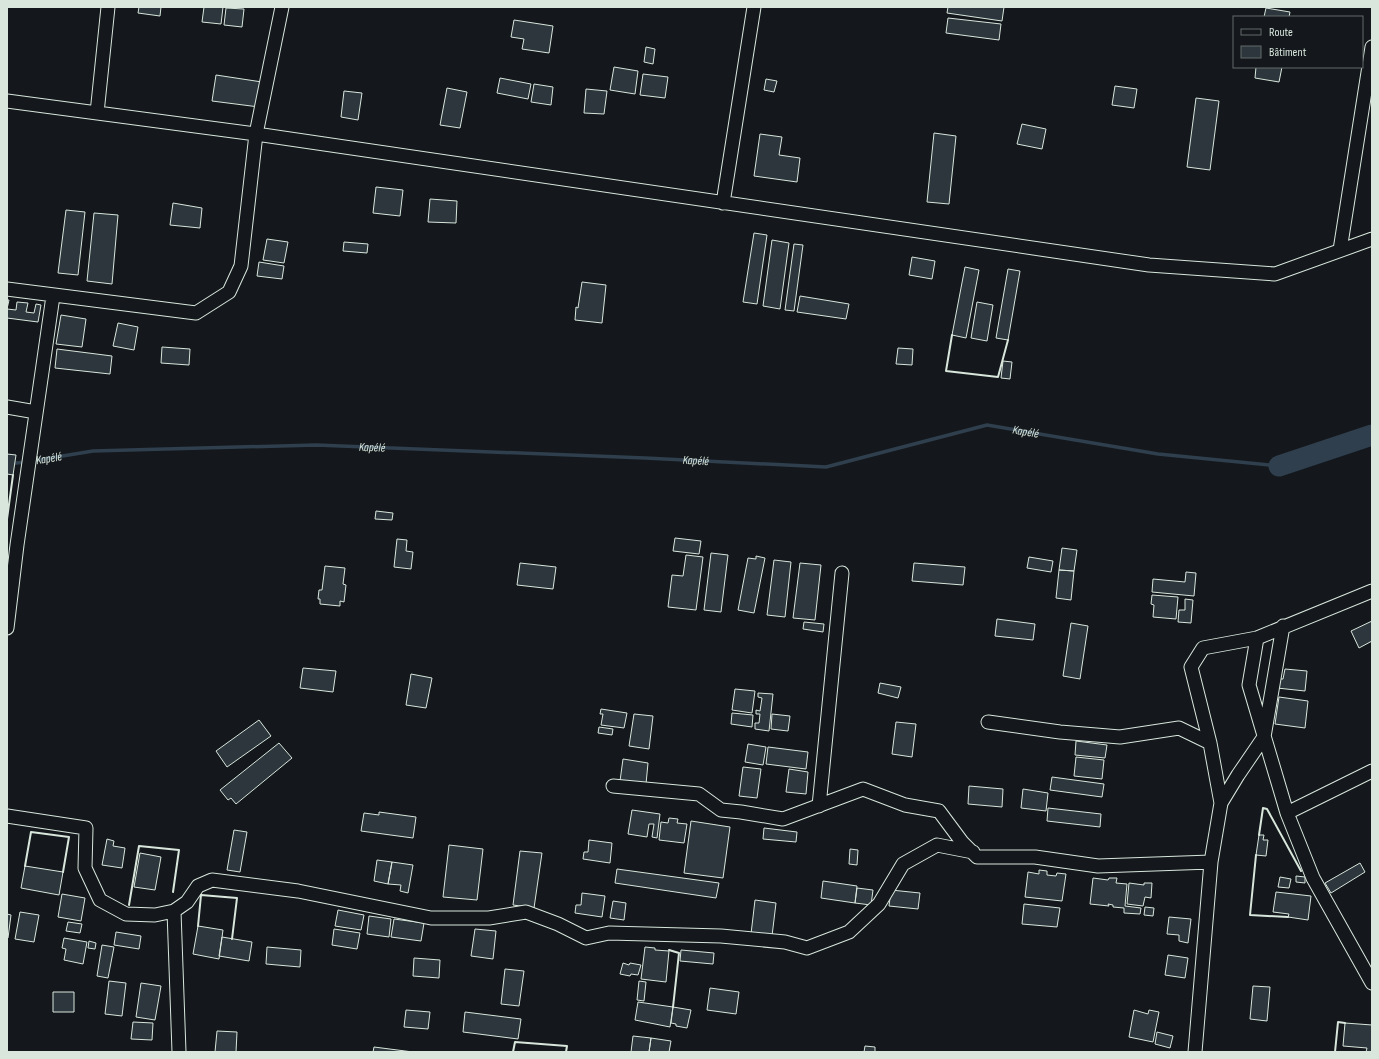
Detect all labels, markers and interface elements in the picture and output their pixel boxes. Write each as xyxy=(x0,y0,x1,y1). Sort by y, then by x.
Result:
legend xyxy=(1233,16,1363,68)
text: Route xyxy=(1269,25,1293,40)
text: Bâtiment xyxy=(1269,45,1307,60)
water label: Kapélé xyxy=(1011,422,1040,441)
water label: Kapélé xyxy=(359,439,386,455)
water label: Kapélé xyxy=(35,449,63,468)
water label: Kapélé xyxy=(682,452,710,469)

